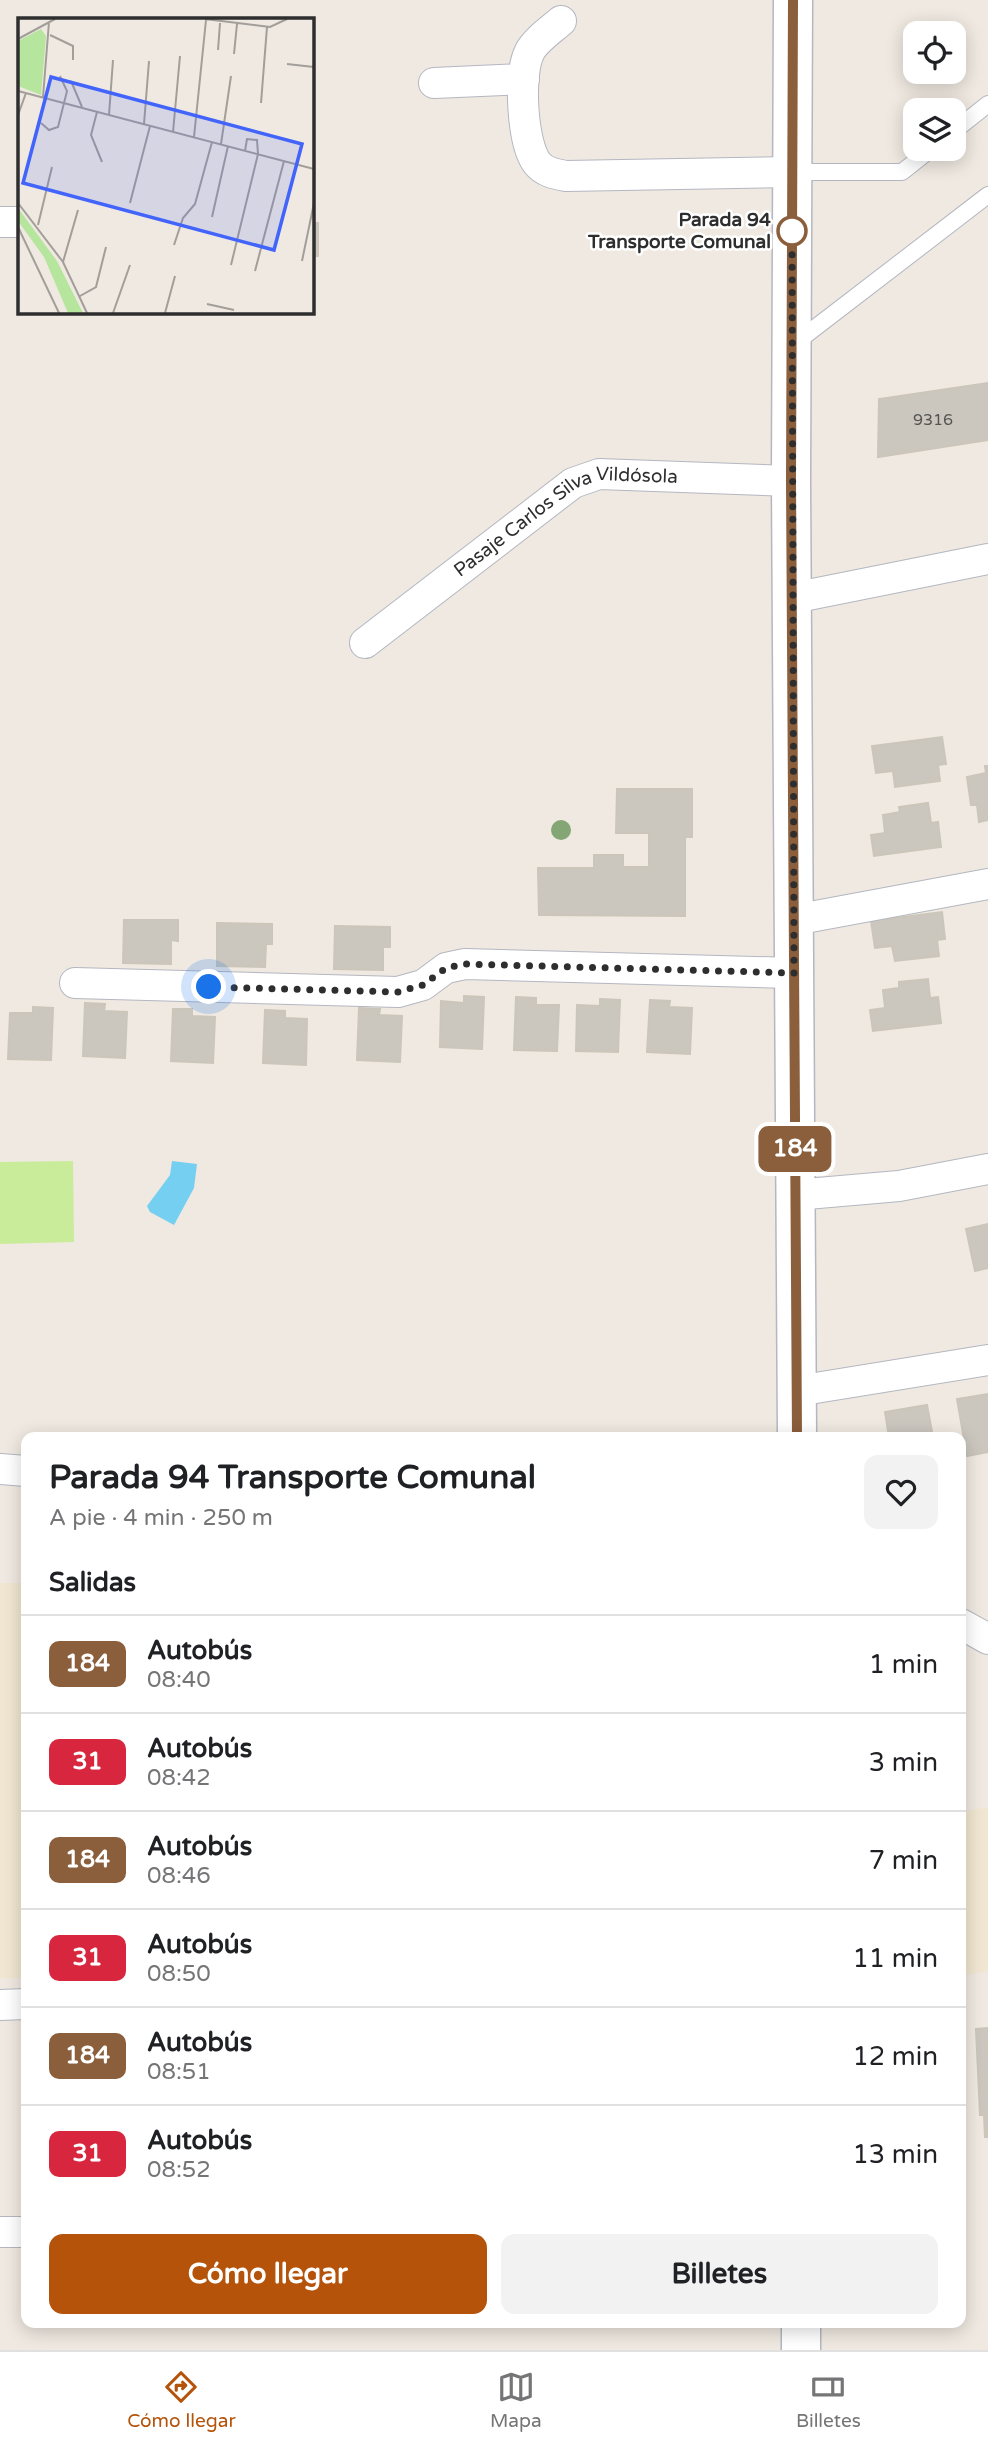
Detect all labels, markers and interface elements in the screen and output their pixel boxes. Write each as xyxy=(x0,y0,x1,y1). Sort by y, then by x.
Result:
inset map xyxy=(18,18,313,313)
map controls xyxy=(903,21,966,161)
button: locate xyxy=(903,21,966,84)
button: layers xyxy=(903,98,966,161)
place label: Parada 94 Transporte Comunal xyxy=(587,209,771,254)
marker: Parada 94 Transporte Comunal xyxy=(777,216,807,246)
house number: 9316 xyxy=(913,410,953,430)
street label: Pasaje Carlos Silva Vildósola xyxy=(450,463,678,581)
your location xyxy=(191,969,226,1004)
line badge: 184 xyxy=(755,1126,835,1172)
text: 184 xyxy=(772,1134,818,1163)
button: heart xyxy=(864,1455,938,1529)
text: Parada 94 Transporte Comunal xyxy=(49,1458,536,1497)
text: A pie · 4 min · 250 m xyxy=(49,1504,273,1532)
text: Salidas xyxy=(49,1567,136,1598)
text: Autobús xyxy=(147,1635,252,1666)
text: 184 xyxy=(65,1649,110,1678)
text: 1 min xyxy=(869,1649,938,1680)
text: 08:40 xyxy=(147,1666,211,1694)
text: Autobús xyxy=(147,1733,252,1764)
text: 31 xyxy=(72,1747,103,1776)
text: 3 min xyxy=(869,1747,938,1778)
text: 08:42 xyxy=(147,1764,211,1792)
text: Autobús xyxy=(147,1831,252,1862)
text: 184 xyxy=(65,1845,110,1874)
text: 7 min xyxy=(869,1845,938,1876)
text: 08:46 xyxy=(147,1862,211,1890)
text: Autobús xyxy=(147,1929,252,1960)
text: 31 xyxy=(72,1943,103,1972)
text: 11 min xyxy=(852,1943,938,1974)
text: 08:50 xyxy=(147,1960,211,1988)
text: Autobús xyxy=(147,2027,252,2058)
text: 184 xyxy=(65,2041,110,2070)
text: 12 min xyxy=(852,2041,938,2072)
text: 08:51 xyxy=(147,2058,211,2086)
text: Autobús xyxy=(147,2125,252,2156)
text: 31 xyxy=(72,2139,103,2168)
text: 13 min xyxy=(852,2139,938,2170)
text: 08:52 xyxy=(147,2156,211,2184)
button: Cómo llegar xyxy=(49,2234,487,2314)
button: Billetes xyxy=(501,2234,938,2314)
tab: Cómo llegar xyxy=(127,2368,236,2432)
tab: Mapa xyxy=(490,2368,542,2432)
tab: Billetes xyxy=(796,2368,861,2432)

